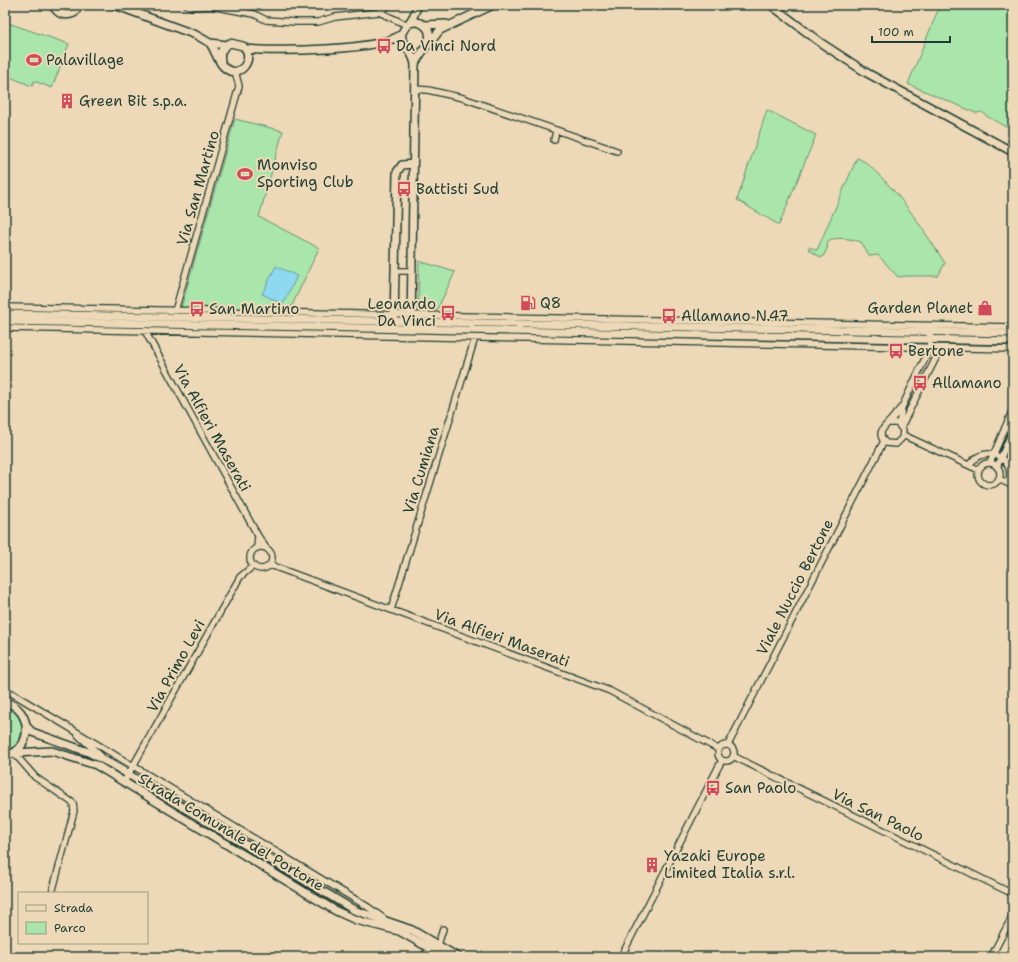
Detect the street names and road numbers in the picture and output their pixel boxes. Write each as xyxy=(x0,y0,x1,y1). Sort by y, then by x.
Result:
street label: Via San Martino xyxy=(172,128,224,248)
street label: Via Alfieri Maserati xyxy=(169,361,255,495)
street label: Via Cumiana xyxy=(398,423,444,516)
street label: Viale Nuccio Bertone xyxy=(752,516,838,658)
street label: Via Alfieri Maserati xyxy=(432,604,572,672)
street label: Via Primo Levi xyxy=(142,616,210,716)
street label: Strada Comunale del Portone xyxy=(134,768,328,896)
street label: Via San Paolo xyxy=(829,784,927,846)

